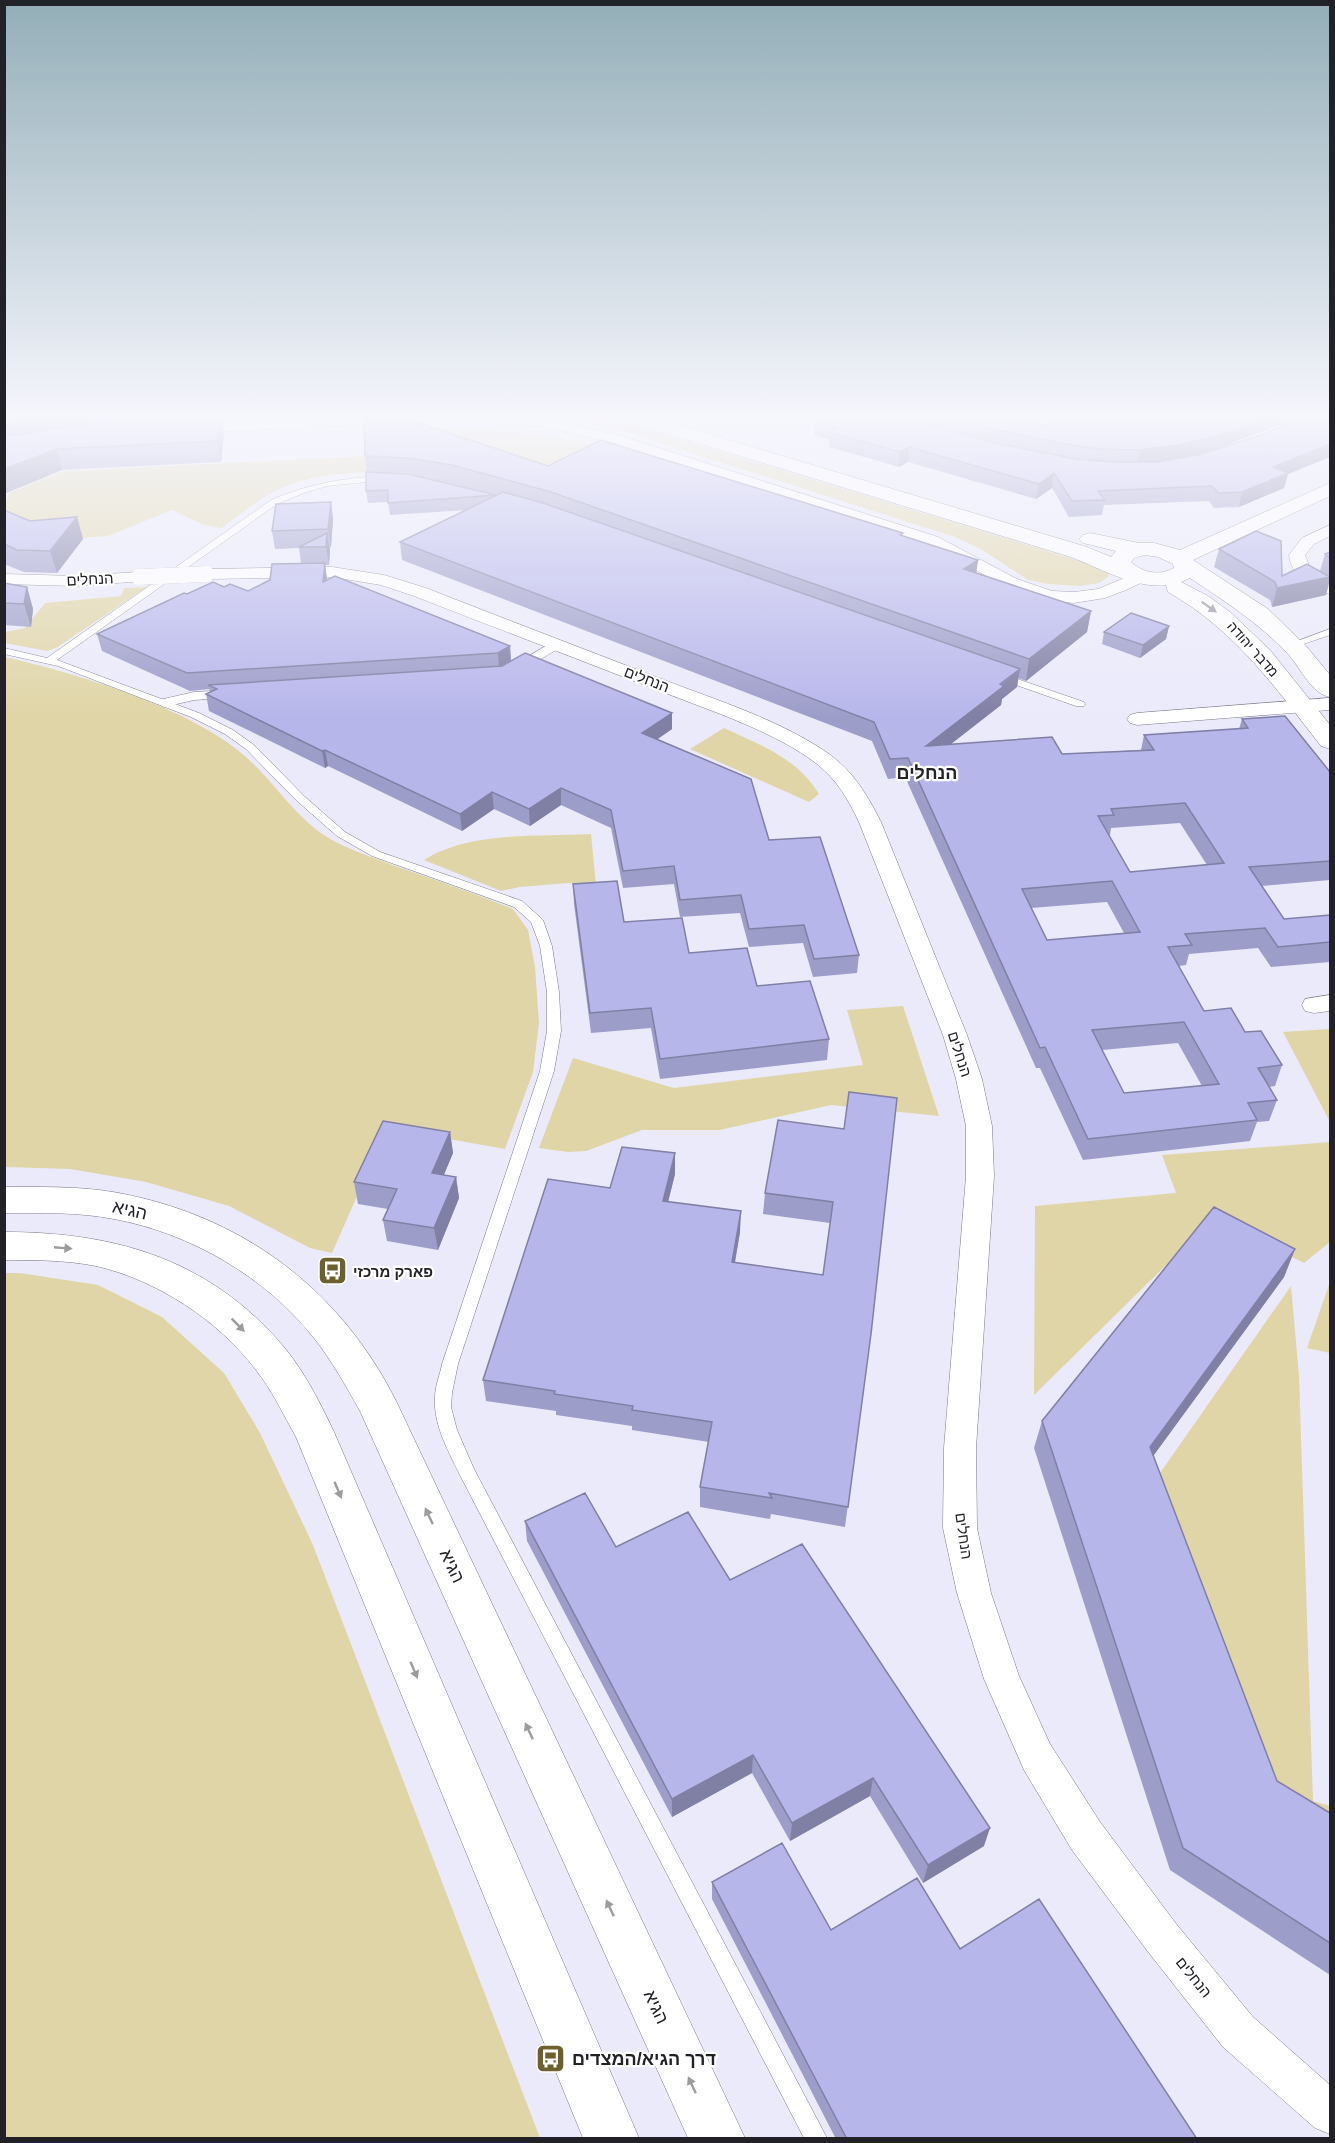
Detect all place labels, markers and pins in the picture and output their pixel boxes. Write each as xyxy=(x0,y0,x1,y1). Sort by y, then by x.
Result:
bus stop icon: פארק מרכזי xyxy=(316,1255,348,1287)
place label: פארק מרכזי xyxy=(353,1263,433,1280)
bus stop icon: דרך הגיא/המצדים xyxy=(535,2043,567,2075)
place label: דרך הגיא/המצדים xyxy=(572,2049,716,2069)

